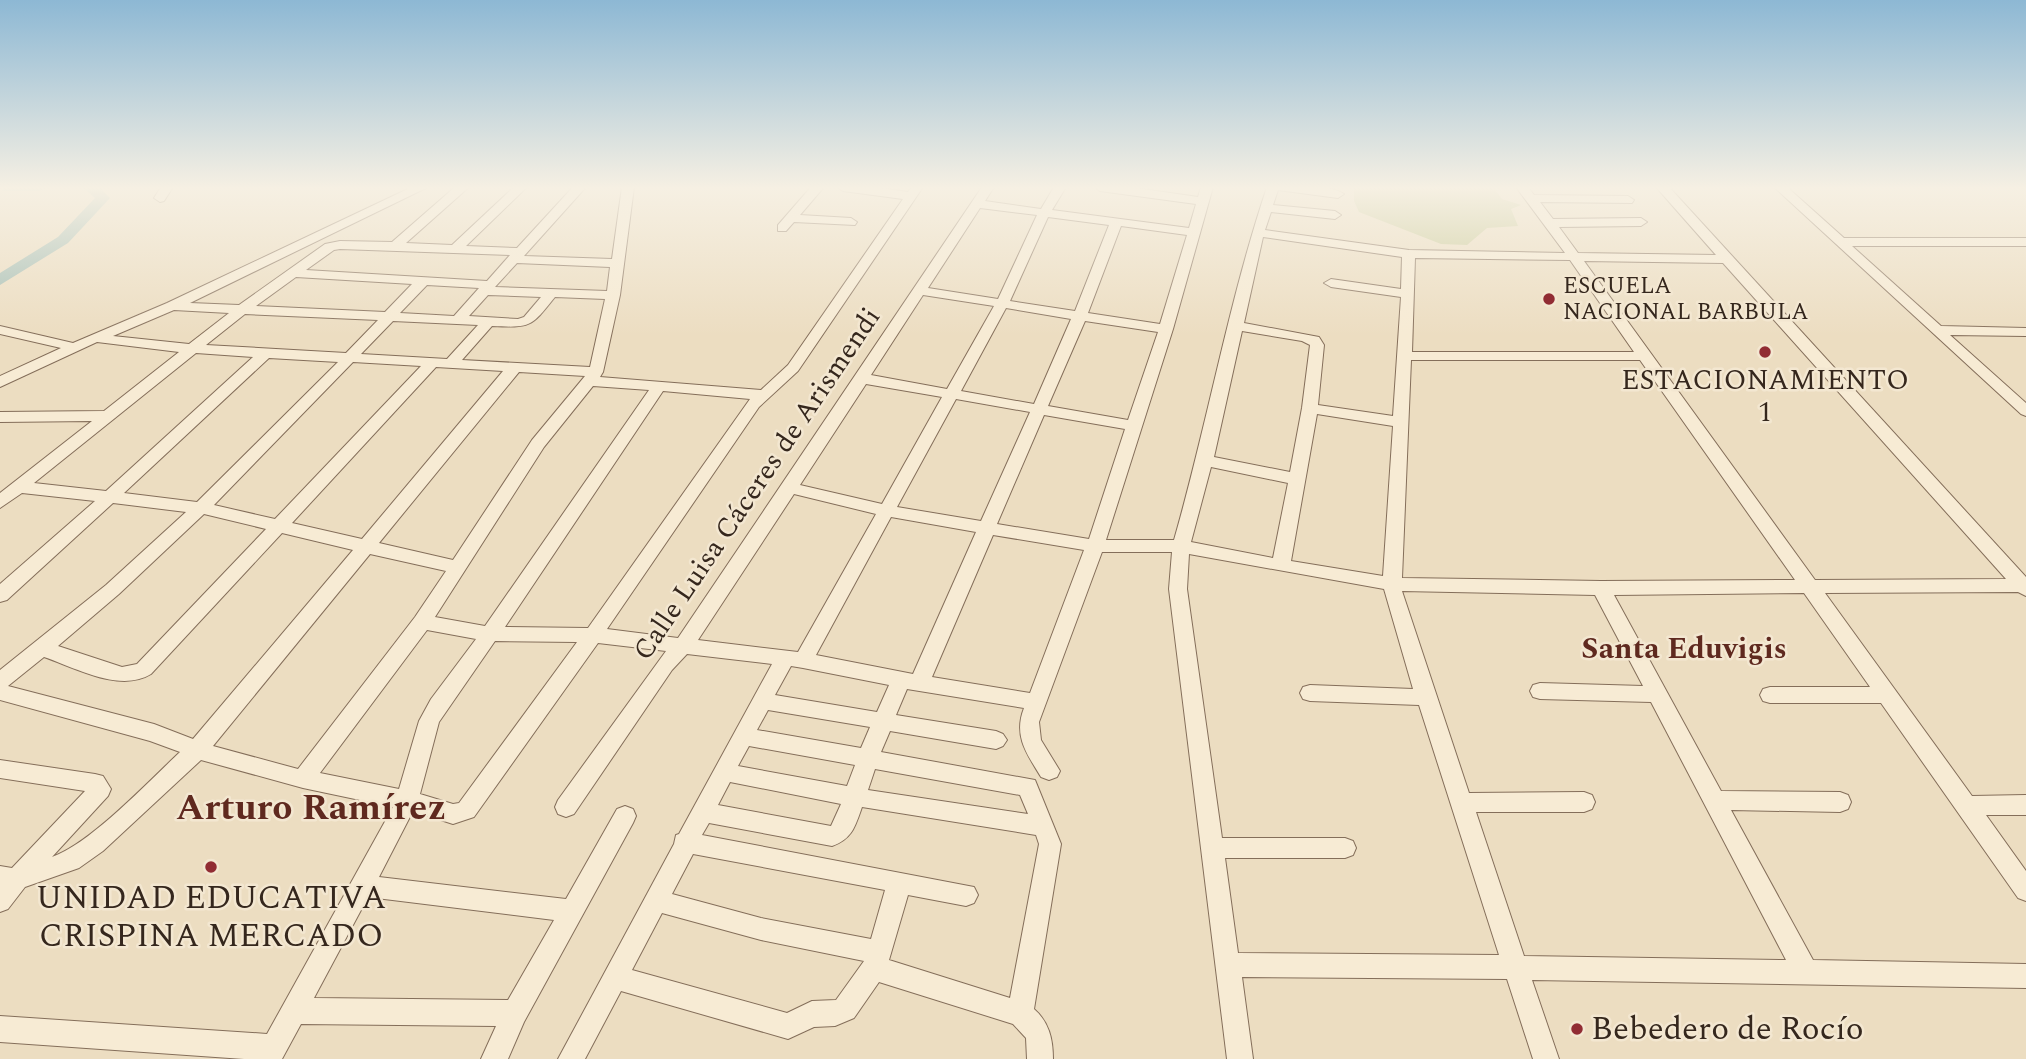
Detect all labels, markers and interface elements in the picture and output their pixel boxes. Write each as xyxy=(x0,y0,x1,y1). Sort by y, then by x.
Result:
place label: ESCUELA NACIONAL BARBULA xyxy=(1563,269,1808,330)
marker: ESCUELA NACIONAL BARBULA xyxy=(1541,291,1557,307)
street label: Calle Luisa Cáceres de Arismendi xyxy=(622,299,892,669)
marker: ESTACIONAMIENTO 1 xyxy=(1757,344,1773,360)
place label: ESTACIONAMIENTO 1 xyxy=(1621,359,1909,434)
district label: Santa Eduvigis xyxy=(1581,626,1787,672)
district label: Arturo Ramírez xyxy=(176,780,446,836)
marker: UNIDAD EDUCATIVA CRISPINA MERCADO xyxy=(203,859,219,875)
place label: UNIDAD EDUCATIVA CRISPINA MERCADO xyxy=(36,873,386,961)
place label: Bebedero de Rocío xyxy=(1591,1004,1864,1054)
marker: Bebedero de Rocío xyxy=(1569,1021,1585,1037)

